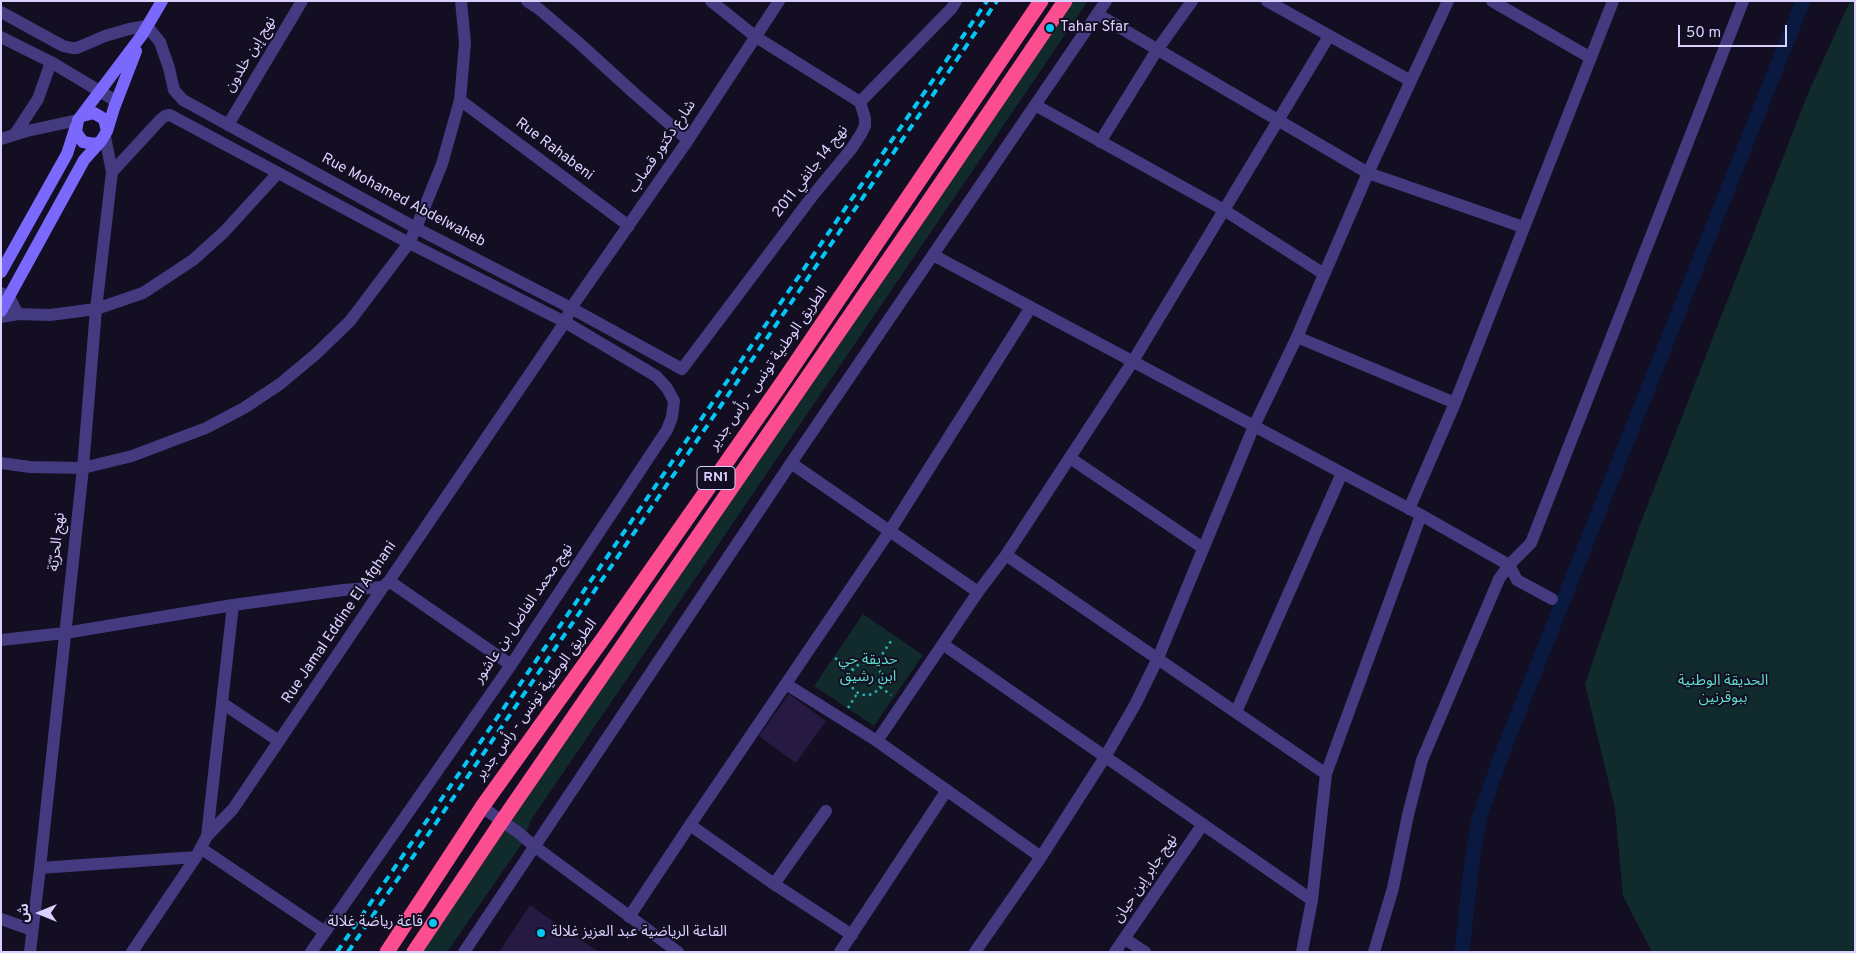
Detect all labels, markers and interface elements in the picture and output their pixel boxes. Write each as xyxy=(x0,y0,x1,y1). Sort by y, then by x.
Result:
street label: نهج إبن خلدون xyxy=(221,14,281,96)
scale bar xyxy=(1681,15,1790,47)
place label: Tahar Sfar xyxy=(1060,19,1129,37)
marker: Tahar Sfar xyxy=(1044,22,1056,34)
text: 50 m xyxy=(1686,24,1721,43)
street label: شارع دكتور قصاب xyxy=(625,97,701,197)
street label: Rue Rahabeni xyxy=(511,115,597,185)
street label: نهج 14 جانفي 2011 xyxy=(769,122,853,222)
street label: Rue Mohamed Abdelwaheb xyxy=(318,150,488,252)
street label: الطريق الوطنية تونس - رأس جدير xyxy=(706,284,832,454)
road number: RN1 xyxy=(697,466,735,489)
street label: نهج الحرّيّة xyxy=(46,512,70,572)
street label: Rue Jamal Eddine El Afghani xyxy=(279,538,401,708)
street label: نهج محمد الفاضل بن عاشور xyxy=(471,541,577,687)
street label: الطريق الوطنية تونس - رأس جدير xyxy=(472,616,602,784)
park label: حديقة حي ابن رشيق xyxy=(838,652,898,687)
park label: الحديقة الوطنية ببوقرنين xyxy=(1678,673,1768,708)
street label: نهج جابر إبن حيان xyxy=(1110,831,1182,927)
north arrow xyxy=(15,888,65,938)
text: ش xyxy=(16,903,33,923)
place label: قاعة رياضة غلالة xyxy=(328,914,423,932)
marker: قاعة رياضة غلالة xyxy=(427,917,439,929)
place label: القاعة الرياضية عبد العزيز غلالة xyxy=(551,924,727,942)
marker: القاعة الرياضية عبد العزيز غلالة xyxy=(535,927,547,939)

